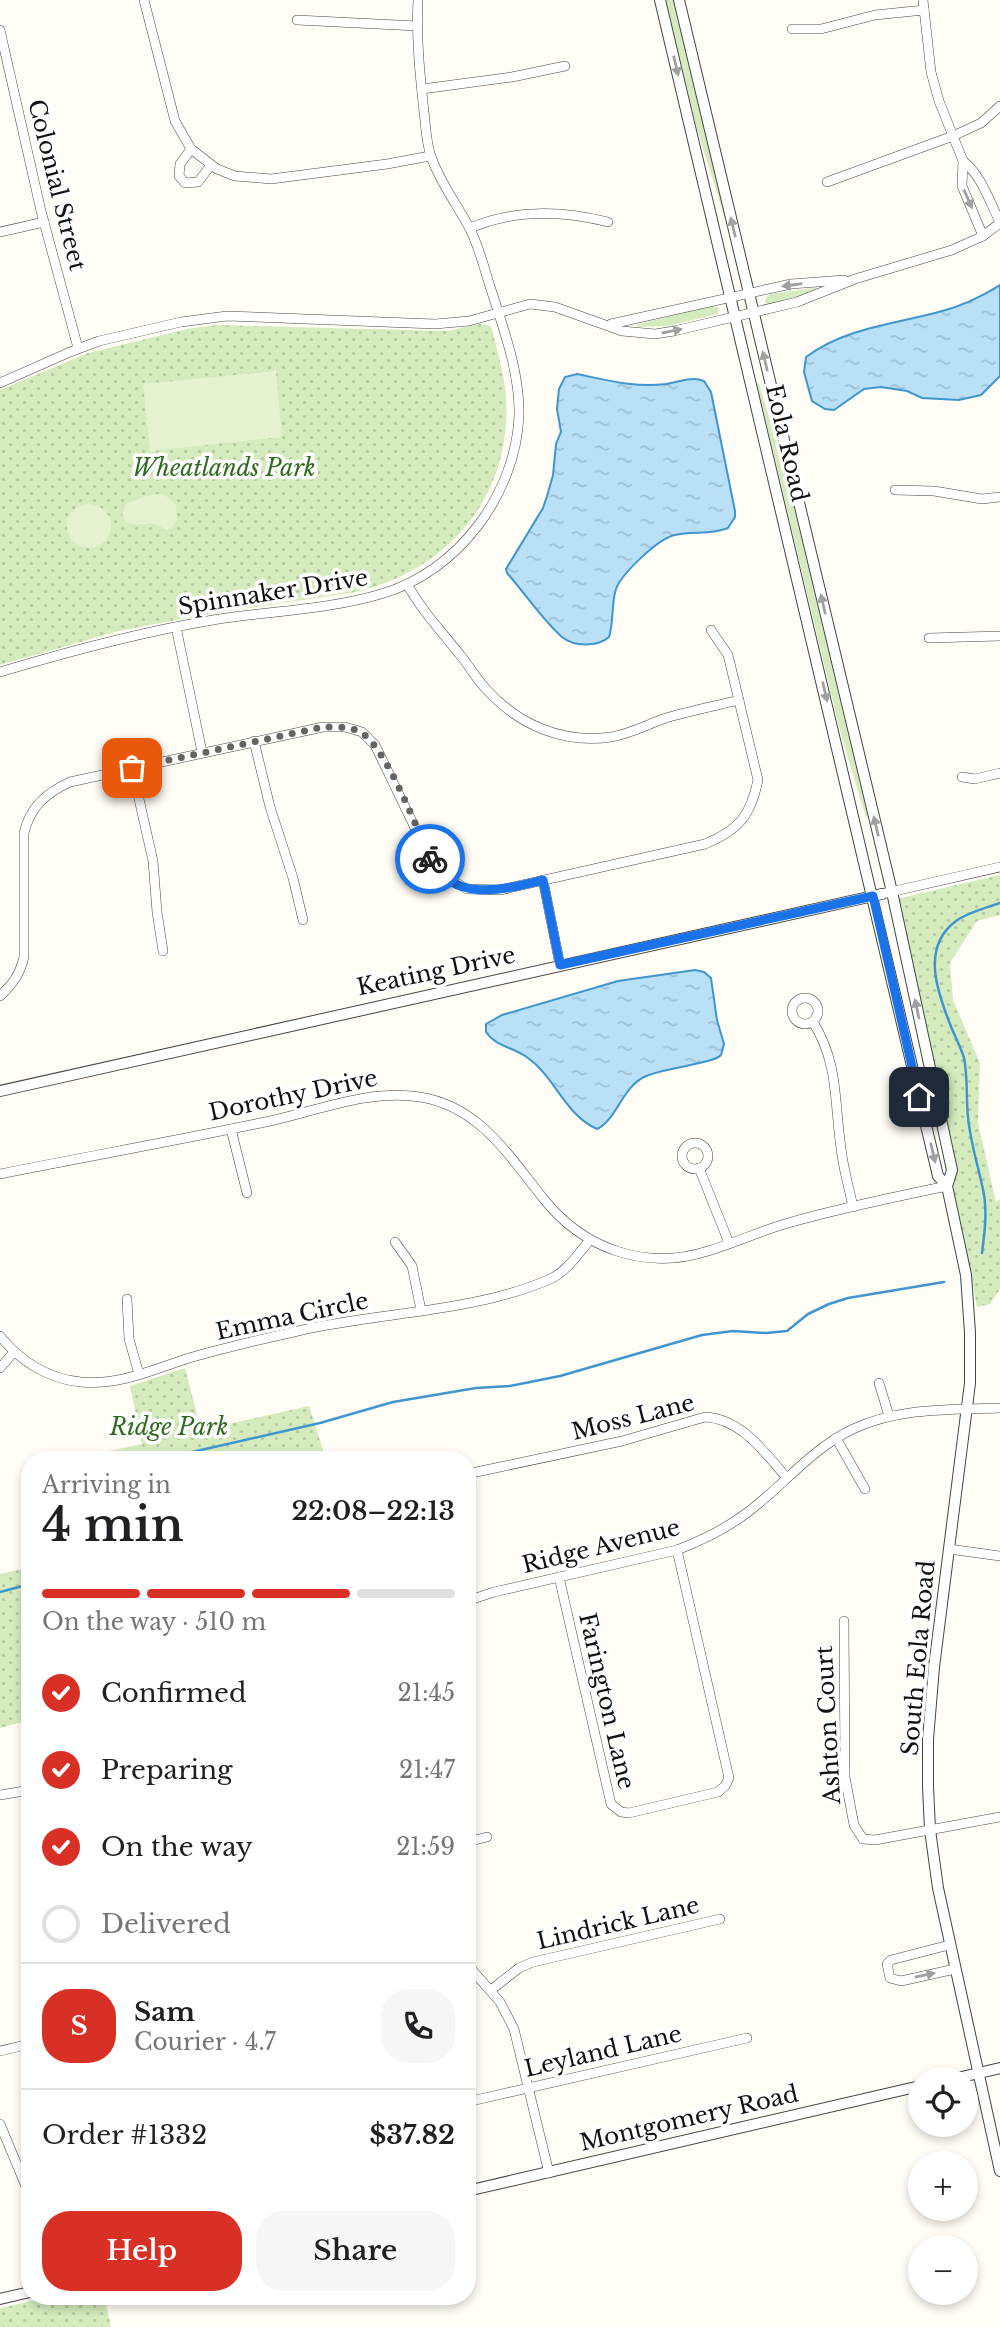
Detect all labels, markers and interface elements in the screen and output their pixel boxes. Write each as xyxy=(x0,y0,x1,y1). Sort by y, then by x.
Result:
one-way arrow xyxy=(670,55,681,77)
street label: Colonial Street xyxy=(22,96,92,274)
one-way arrow xyxy=(962,189,974,209)
one-way arrow xyxy=(727,216,738,238)
one-way arrow xyxy=(781,280,803,291)
one-way arrow xyxy=(661,325,683,336)
one-way arrow xyxy=(759,350,770,372)
street label: Eola Road xyxy=(760,382,814,504)
park label: Wheatlands Park xyxy=(132,454,316,482)
street label: Spinnaker Drive xyxy=(176,563,370,621)
one-way arrow xyxy=(817,593,828,615)
one-way arrow xyxy=(819,681,830,703)
pin xyxy=(102,738,162,798)
icon: bag xyxy=(113,749,151,787)
one-way arrow xyxy=(870,814,881,836)
courier xyxy=(395,824,465,894)
icon: bike xyxy=(411,840,449,878)
street label: Keating Drive xyxy=(354,941,518,1001)
one-way arrow xyxy=(911,998,922,1020)
street label: Dorothy Drive xyxy=(206,1063,380,1127)
pin xyxy=(889,1067,949,1127)
icon: home xyxy=(900,1078,938,1116)
one-way arrow xyxy=(928,1142,939,1164)
street label: Emma Circle xyxy=(213,1286,371,1346)
street label: Moss Lane xyxy=(569,1388,697,1446)
park label: Ridge Park xyxy=(109,1413,228,1441)
text: Arriving in xyxy=(42,1471,171,1499)
text: 22:08–22:13 xyxy=(291,1495,455,1527)
text: 4 min xyxy=(42,1496,184,1553)
street label: Ridge Avenue xyxy=(519,1513,683,1579)
street label: South Eola Road xyxy=(896,1559,940,1757)
text: On the way · 510 m xyxy=(42,1608,266,1636)
street label: Farington Lane xyxy=(573,1610,641,1792)
street label: Ashton Court xyxy=(810,1645,846,1806)
icon: check xyxy=(42,1674,80,1712)
text: Confirmed xyxy=(101,1677,246,1709)
text: 21:45 xyxy=(398,1679,455,1707)
icon: check xyxy=(42,1751,80,1789)
text: Preparing xyxy=(101,1754,233,1786)
text: 21:47 xyxy=(399,1756,455,1784)
icon: check xyxy=(42,1828,80,1866)
text: On the way xyxy=(101,1831,253,1863)
text: 21:59 xyxy=(396,1833,455,1861)
street label: Lindrick Lane xyxy=(534,1891,702,1955)
text: Delivered xyxy=(101,1908,231,1940)
one-way arrow xyxy=(914,1970,936,1981)
button: phone xyxy=(381,1989,455,2063)
text: Sam xyxy=(134,1996,195,2028)
text: S xyxy=(70,2010,88,2042)
street label: Leyland Lane xyxy=(522,2019,684,2083)
text: Courier · 4.7 xyxy=(134,2028,276,2056)
map controls xyxy=(908,2067,978,2305)
button: locate xyxy=(908,2067,978,2137)
street label: Montgomery Road xyxy=(577,2079,801,2157)
text: Order #1332 xyxy=(42,2119,207,2151)
text: $37.82 xyxy=(370,2119,455,2151)
button: + xyxy=(908,2151,978,2221)
button: Help xyxy=(42,2211,242,2291)
button: Share xyxy=(256,2211,455,2291)
button: − xyxy=(908,2235,978,2305)

